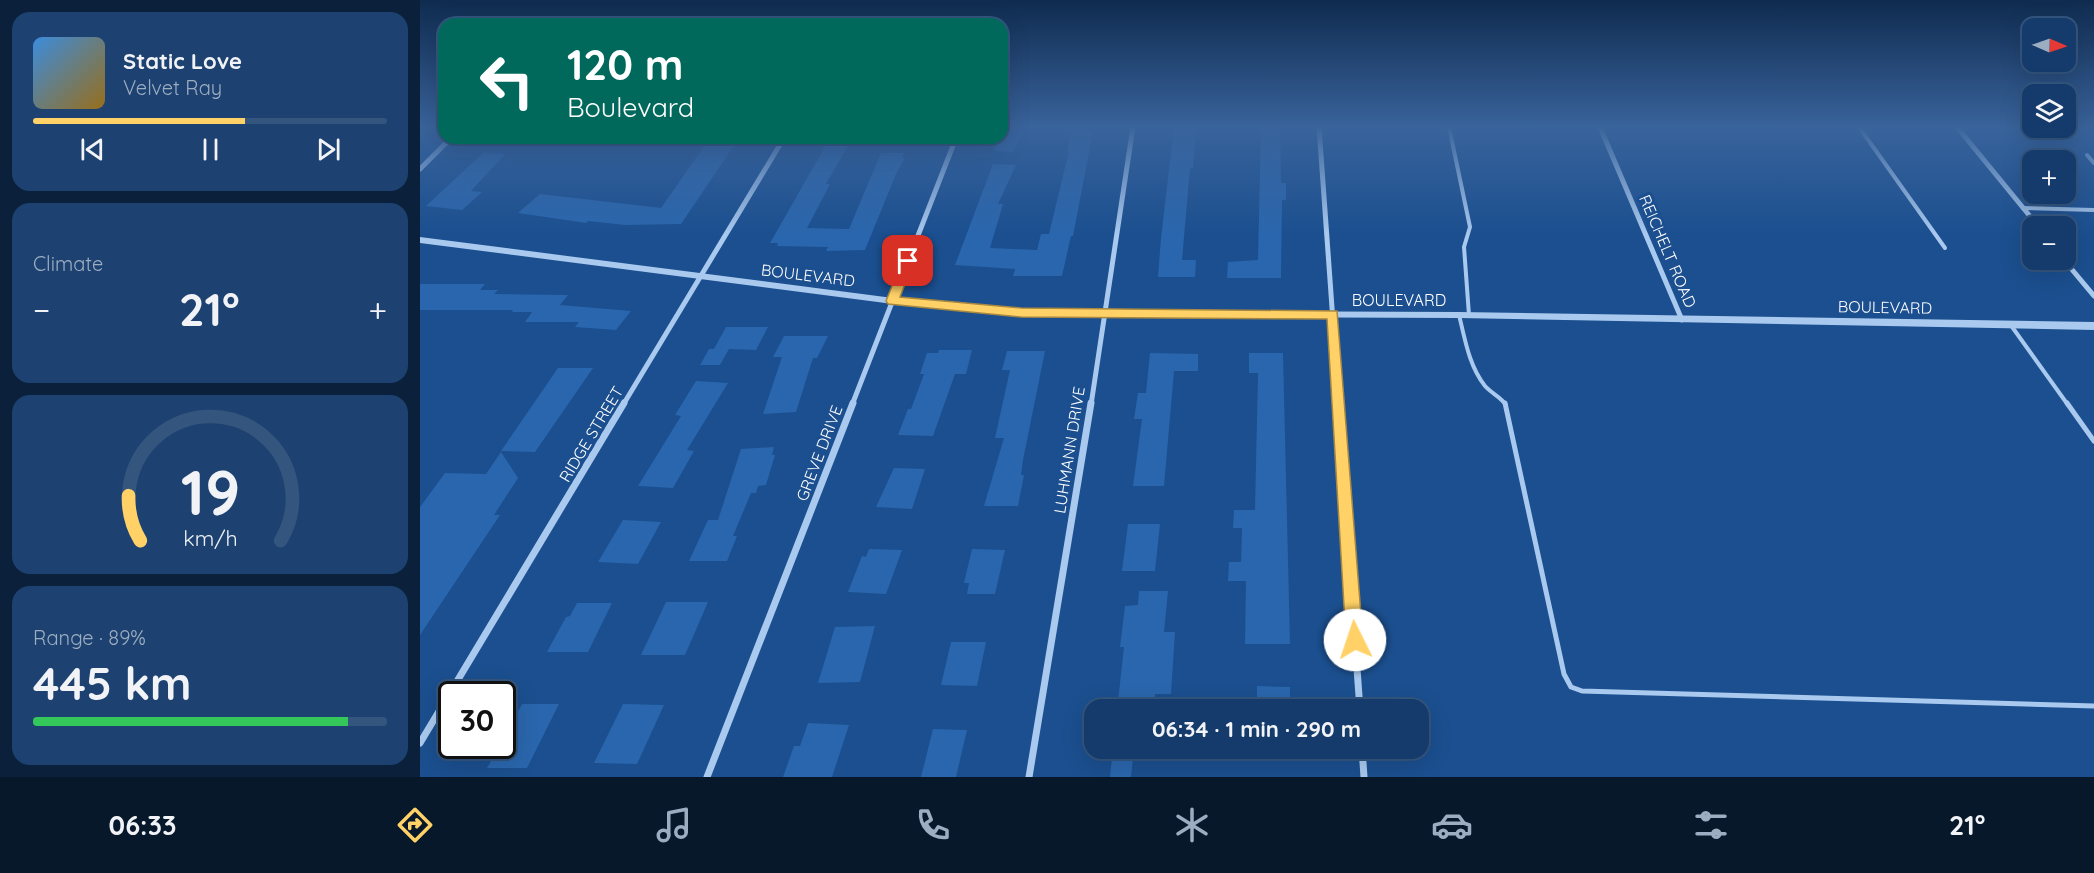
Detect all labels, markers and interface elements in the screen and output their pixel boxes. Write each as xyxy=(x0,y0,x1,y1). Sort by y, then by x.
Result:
north arrow xyxy=(2022,18,2076,72)
map controls xyxy=(2022,18,2076,270)
text: 120 m xyxy=(567,38,684,91)
icon: left xyxy=(468,42,546,120)
text: Static Love xyxy=(123,47,242,75)
text: Velvet Ray xyxy=(123,75,222,100)
button: layers xyxy=(2022,84,2076,138)
text: Boulevard xyxy=(567,90,694,124)
icon: previous xyxy=(76,133,109,166)
icon: pause xyxy=(194,133,227,166)
icon: next xyxy=(312,133,345,166)
button: + xyxy=(2022,150,2076,204)
street label: REICHELT ROAD xyxy=(1635,191,1701,311)
button: − xyxy=(2022,216,2076,270)
pin xyxy=(882,235,933,286)
icon: arrive xyxy=(891,244,924,277)
text: Climate xyxy=(33,251,103,276)
street label: BOULEVARD xyxy=(760,259,856,291)
text: 21° xyxy=(179,281,240,337)
text: − xyxy=(33,289,50,330)
text: + xyxy=(368,289,387,330)
street label: BOULEVARD xyxy=(1352,290,1446,310)
street label: BOULEVARD xyxy=(1838,296,1932,318)
street label: RIDGE STREET xyxy=(555,382,628,485)
street label: LUHMANN DRIVE xyxy=(1049,385,1089,515)
street label: GREVE DRIVE xyxy=(792,402,846,504)
text: 19 xyxy=(180,453,240,531)
text: km/h xyxy=(183,526,237,552)
position arrow xyxy=(1323,608,1387,672)
text: Range · 89% xyxy=(33,625,146,650)
text: 445 km xyxy=(33,655,192,711)
speed limit sign: 30 xyxy=(438,681,516,759)
text: 06:34 · 1 min · 290 m xyxy=(1152,715,1361,743)
icon: directions xyxy=(394,804,436,846)
icon: music xyxy=(653,804,695,846)
icon: phone xyxy=(912,804,954,846)
icon: climate xyxy=(1171,804,1213,846)
icon: car xyxy=(1431,804,1473,846)
icon: filters xyxy=(1690,804,1732,846)
text: 06:33 xyxy=(109,808,176,842)
text: 21° xyxy=(1949,808,1985,842)

